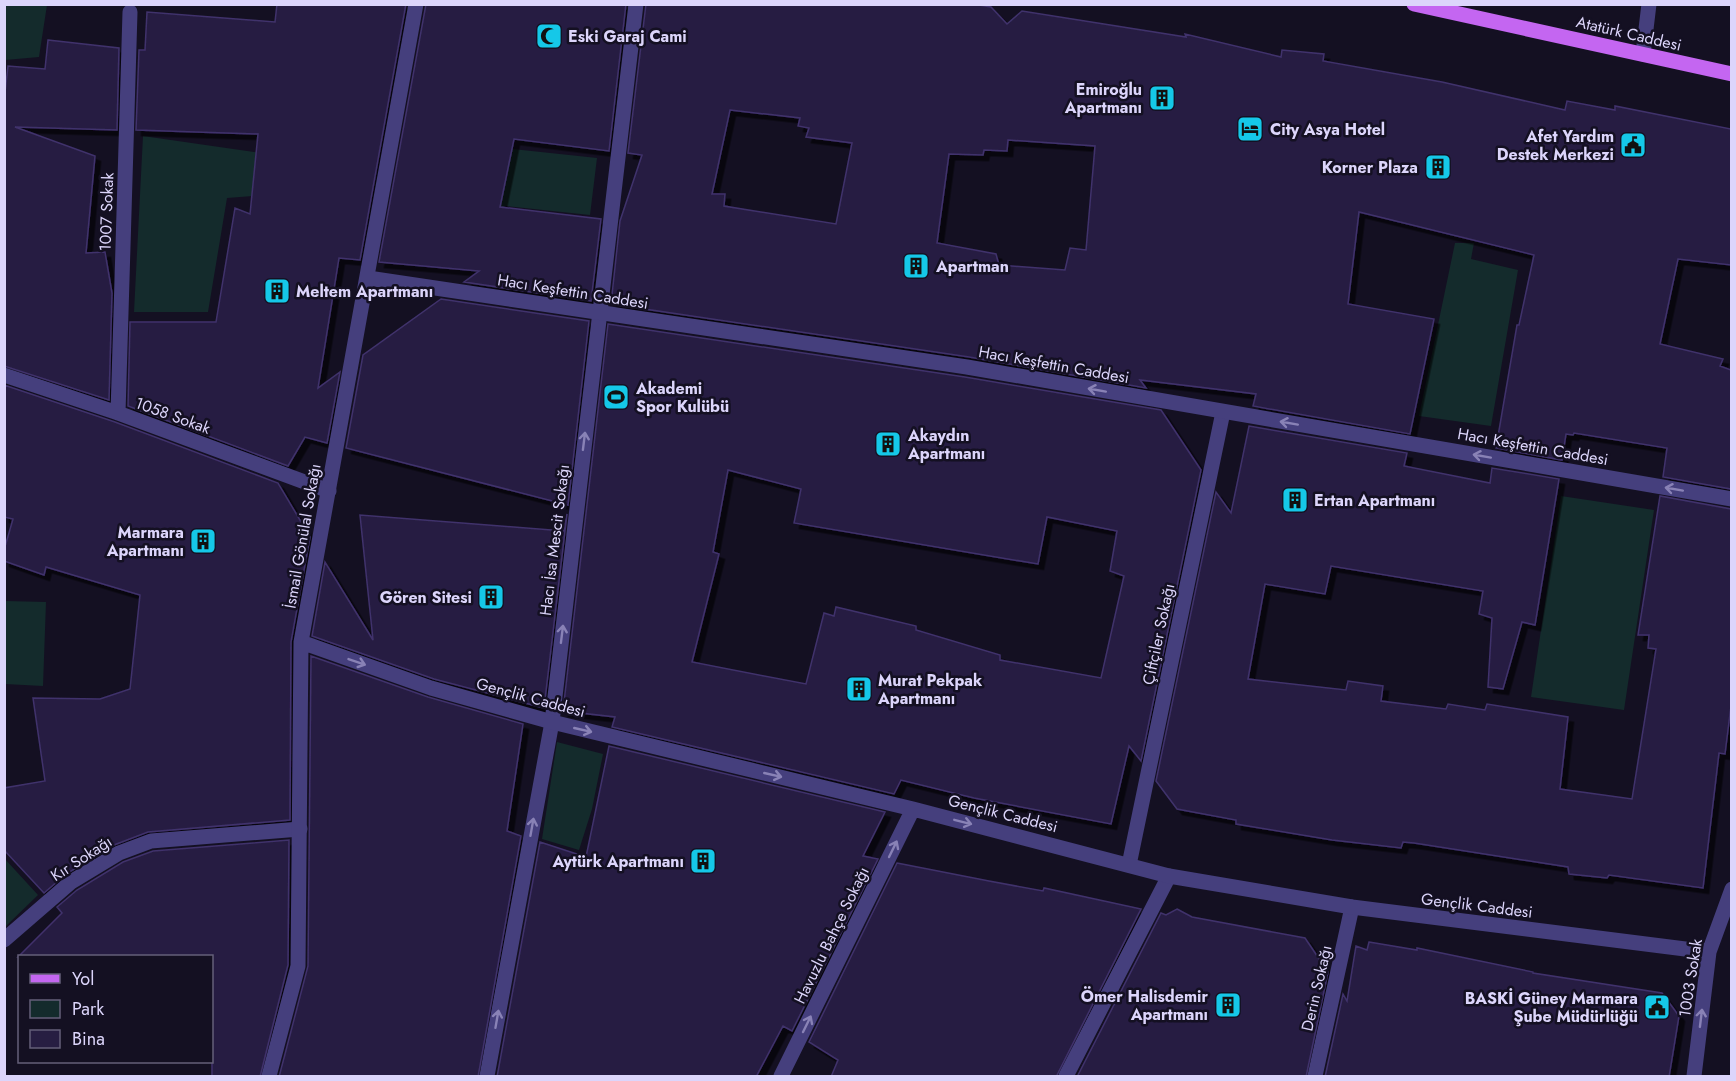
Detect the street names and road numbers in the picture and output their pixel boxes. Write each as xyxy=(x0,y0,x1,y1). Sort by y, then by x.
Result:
street label: Atatürk Caddesi xyxy=(1574,10,1684,57)
street label: 1007 Sokak xyxy=(94,171,119,252)
street label: Hacı Keşfettin Caddesi xyxy=(496,268,650,315)
street label: Hacı Keşfettin Caddesi xyxy=(977,340,1131,389)
street label: 1058 Sokak xyxy=(132,391,215,440)
street label: Hacı Keşfettin Caddesi xyxy=(1456,422,1610,471)
street label: İsmail Gönülal Sokağı xyxy=(278,462,327,610)
street label: Hacı İsa Mescit Sokağı xyxy=(534,463,575,617)
street label: Çiftçiler Sokağı xyxy=(1137,581,1180,687)
street label: Gençlik Caddesi xyxy=(474,672,588,723)
street label: Gençlik Caddesi xyxy=(946,789,1060,838)
street label: Kır Sokağı xyxy=(46,830,116,887)
street label: Havuzlu Bahçe Sokağı xyxy=(788,863,875,1008)
street label: Gençlik Caddesi xyxy=(1420,887,1534,924)
street label: 1003 Sokak xyxy=(1673,936,1708,1019)
street label: Derin Sokağı xyxy=(1295,943,1338,1033)

